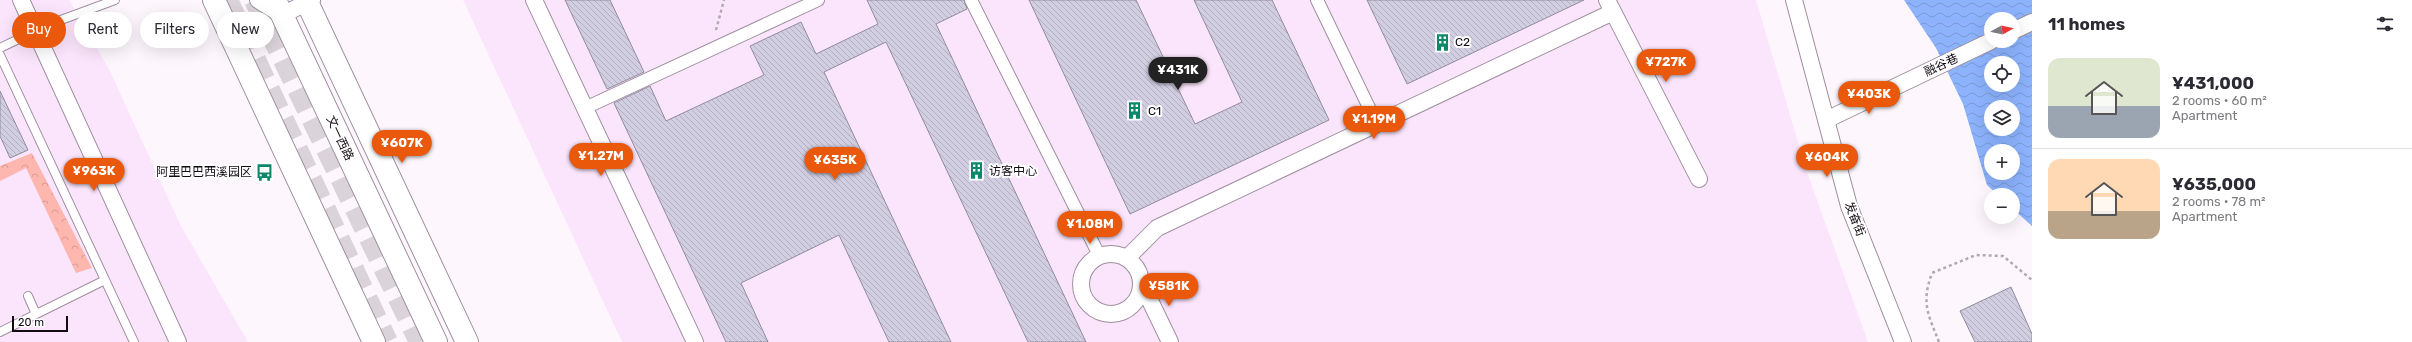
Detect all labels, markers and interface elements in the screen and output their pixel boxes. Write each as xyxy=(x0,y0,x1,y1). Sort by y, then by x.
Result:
chip: Buy xyxy=(12,12,66,48)
chip: Rent xyxy=(74,12,132,48)
chip: Filters xyxy=(140,12,209,48)
chip: New xyxy=(217,12,274,48)
north arrow xyxy=(1984,12,2020,48)
map controls xyxy=(1984,12,2020,224)
icon: filters xyxy=(2374,13,2396,35)
text: 11 homes xyxy=(2048,14,2125,34)
building icon: C2 xyxy=(1432,32,1452,52)
place label: C2 xyxy=(1455,35,1470,49)
pin: ¥727K xyxy=(1638,49,1694,83)
street label: 融谷巷 xyxy=(1922,51,1960,79)
text: ¥727K xyxy=(1646,54,1686,69)
button: locate xyxy=(1984,56,2020,92)
pin: ¥431K xyxy=(1150,57,1206,91)
text: ¥431K xyxy=(1157,62,1199,77)
text: ¥431,000 xyxy=(2172,73,2254,93)
icon: home xyxy=(2080,74,2128,122)
pin: ¥403K xyxy=(1841,81,1897,115)
text: ¥403K xyxy=(1847,86,1891,101)
text: 2 rooms · 60 m² xyxy=(2172,93,2267,108)
button: layers xyxy=(1984,100,2020,136)
building icon: C1 xyxy=(1125,101,1145,121)
place label: C1 xyxy=(1148,104,1161,118)
pin: ¥1.19M xyxy=(1341,106,1407,140)
text: Apartment xyxy=(2172,108,2237,123)
text: ¥1.19M xyxy=(1352,111,1396,126)
street label: 文一西路 xyxy=(324,113,356,163)
pin: ¥607K xyxy=(374,130,430,164)
text: ¥607K xyxy=(381,135,423,150)
pin: ¥1.27M xyxy=(568,143,634,177)
pin: ¥604K xyxy=(1799,144,1855,178)
button: + xyxy=(1984,144,2020,180)
pin: ¥635K xyxy=(807,147,863,181)
text: ¥1.27M xyxy=(578,148,624,163)
text: ¥604K xyxy=(1805,149,1849,164)
text: ¥635K xyxy=(813,152,857,167)
pin: ¥963K xyxy=(66,158,122,192)
building icon: 访客中心 xyxy=(966,161,986,181)
bus stop icon: 阿里巴巴西溪园区 xyxy=(255,162,275,182)
text: ¥963K xyxy=(73,163,115,178)
place label: 访客中心 xyxy=(989,164,1037,178)
place label: 阿里巴巴西溪园区 xyxy=(156,165,252,179)
text: ¥635,000 xyxy=(2172,174,2256,194)
icon: home xyxy=(2080,175,2128,223)
button: − xyxy=(1984,188,2020,224)
text: 2 rooms · 78 m² xyxy=(2172,194,2266,209)
street label: 发奋街 xyxy=(1842,200,1868,238)
text: Apartment xyxy=(2172,209,2237,224)
pin: ¥1.08M xyxy=(1057,211,1123,245)
text: ¥1.08M xyxy=(1066,216,1114,231)
pin: ¥581K xyxy=(1141,273,1197,307)
text: ¥581K xyxy=(1148,278,1190,293)
scale bar xyxy=(12,314,68,333)
text: 20 m xyxy=(18,316,44,329)

